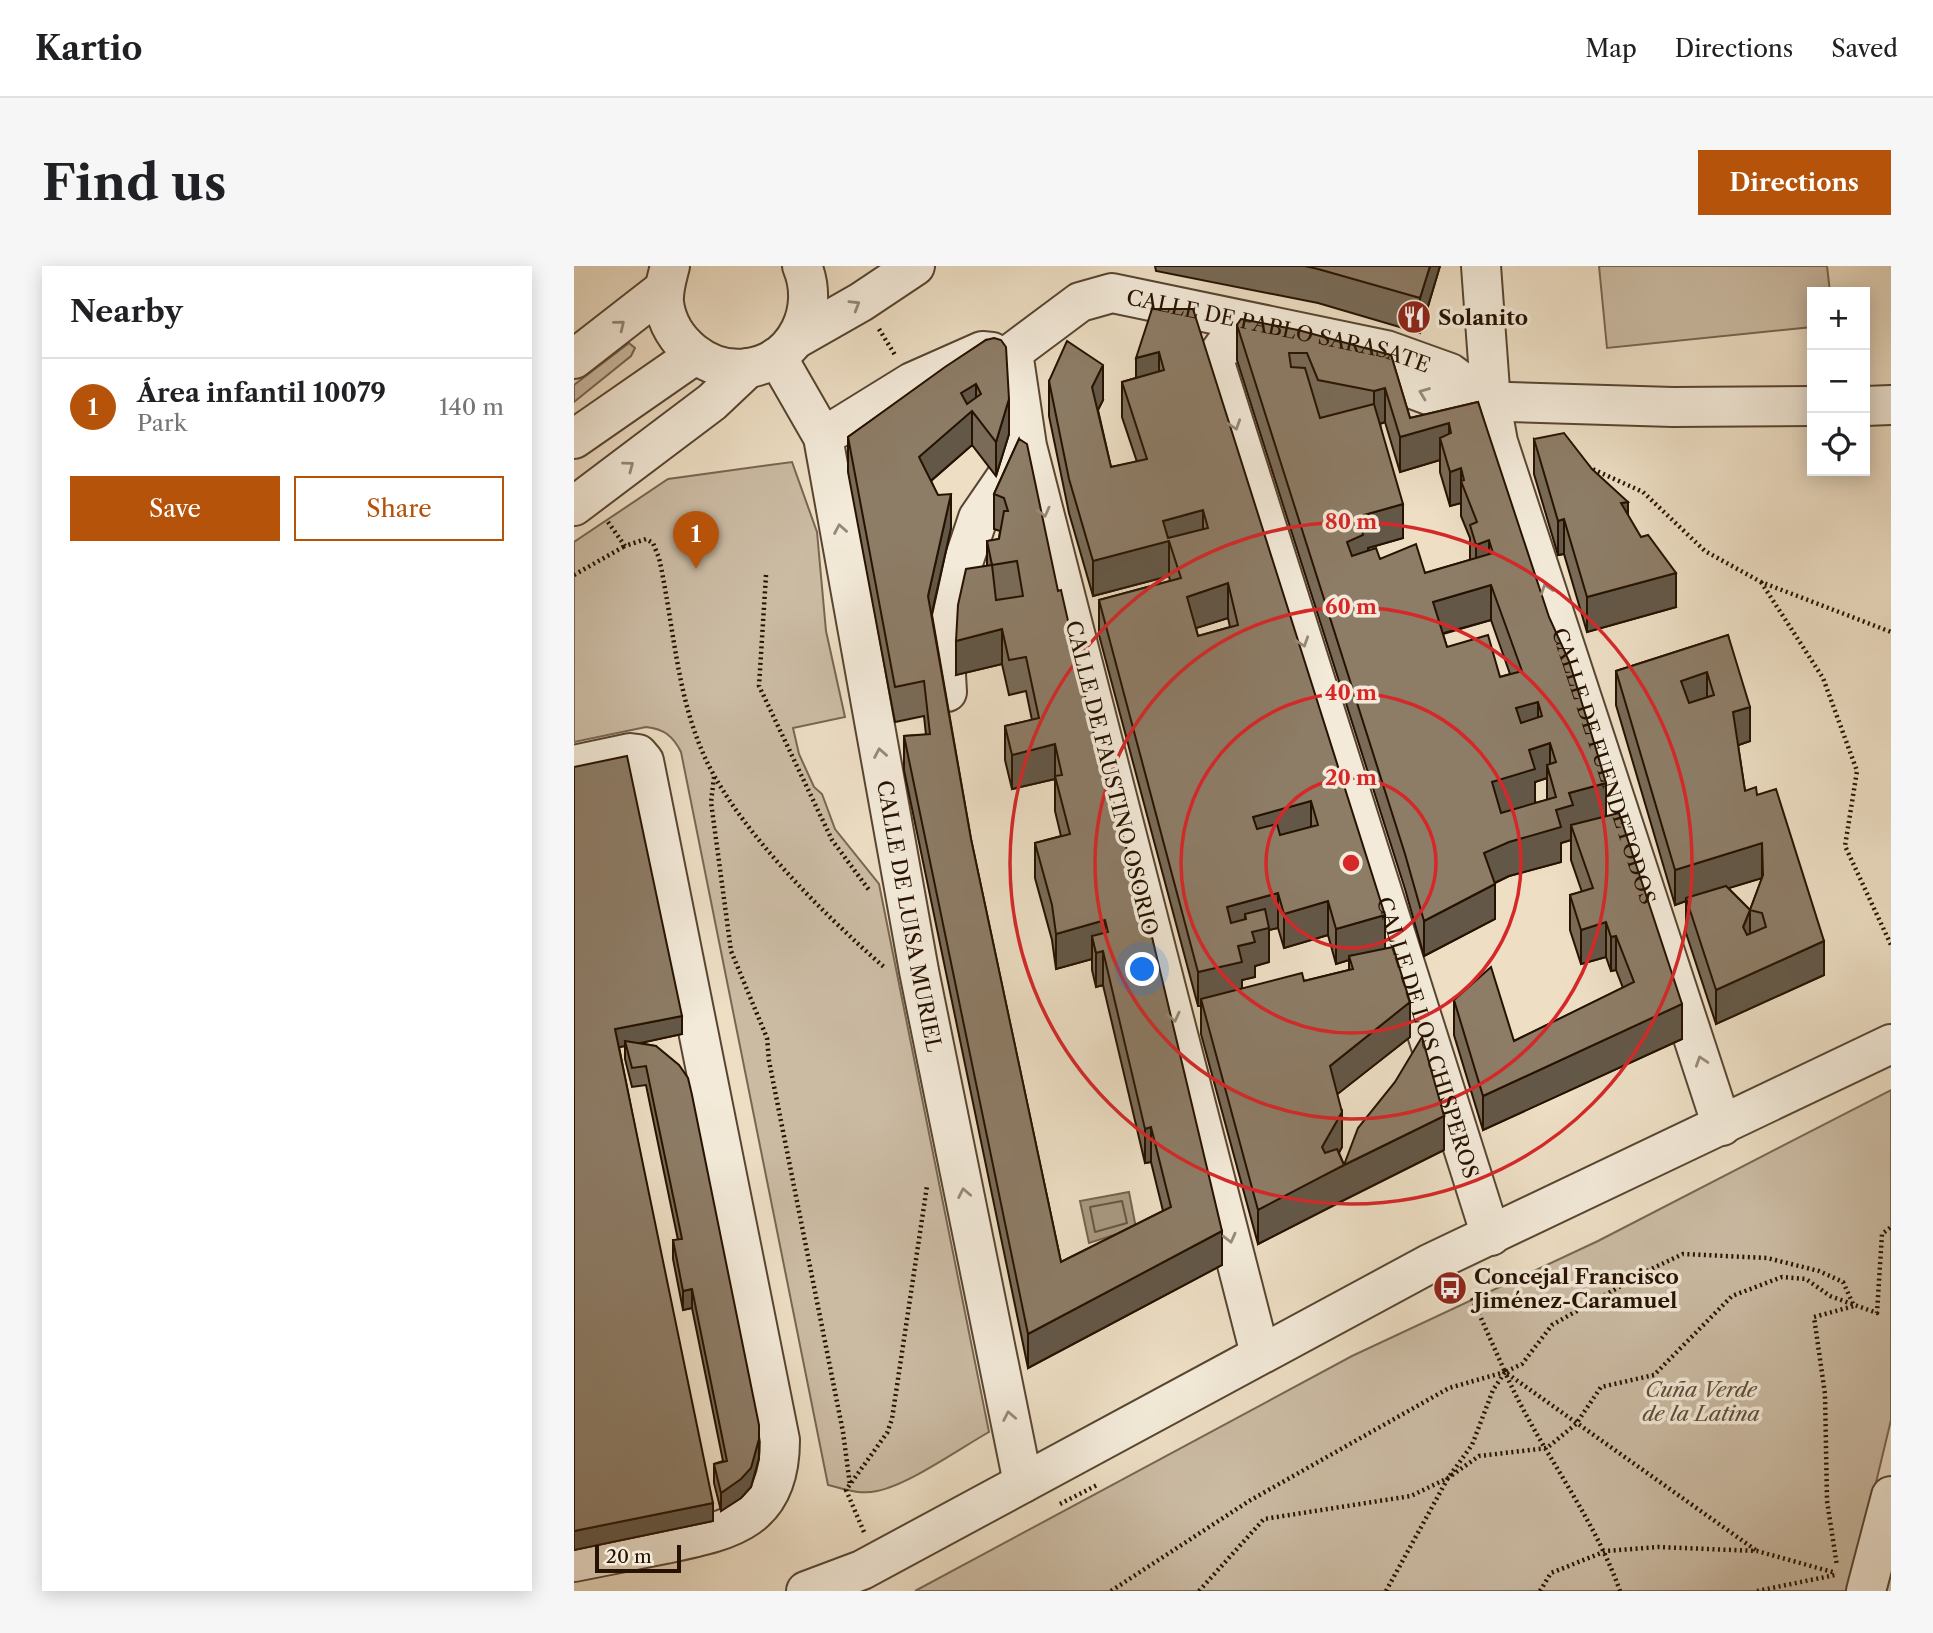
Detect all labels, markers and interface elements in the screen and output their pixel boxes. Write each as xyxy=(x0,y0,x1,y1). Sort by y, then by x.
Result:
text: Kartio xyxy=(35,28,143,69)
text: Map xyxy=(1585,34,1637,63)
text: Directions xyxy=(1675,34,1793,63)
text: Saved xyxy=(1831,34,1898,63)
button: Directions xyxy=(1698,150,1891,215)
text: Find us xyxy=(42,152,226,213)
street label: CALLE DE PABLO SARASATE xyxy=(1124,284,1434,377)
map controls xyxy=(1807,287,1870,476)
button: + xyxy=(1807,287,1870,350)
text: Nearby xyxy=(70,293,183,330)
restaurant icon: Solanito xyxy=(1395,298,1433,336)
one-way arrow xyxy=(848,301,861,314)
place label: Solanito xyxy=(1438,305,1528,330)
one-way arrow xyxy=(612,321,625,333)
button: − xyxy=(1807,350,1870,413)
text: Área infantil 10079 xyxy=(137,377,386,409)
one-way arrow xyxy=(1419,388,1431,402)
text: 1 xyxy=(88,393,98,421)
text: 140 m xyxy=(439,393,504,421)
text: Park xyxy=(137,409,187,437)
button: locate xyxy=(1807,413,1870,476)
one-way arrow xyxy=(1226,419,1241,431)
one-way arrow xyxy=(621,461,634,474)
button: Save xyxy=(70,476,280,541)
button: Share xyxy=(294,476,504,541)
one-way arrow xyxy=(1036,506,1050,518)
text: 80 m xyxy=(1325,509,1377,534)
pin: 1 xyxy=(673,511,719,569)
one-way arrow xyxy=(833,523,848,535)
one-way arrow xyxy=(1540,583,1554,595)
text: 60 m xyxy=(1325,594,1377,619)
street label: CALLE DE FAUSTINO OSORIO xyxy=(1061,618,1163,938)
street label: CALLE DE FUENDETODOS xyxy=(1547,625,1661,907)
one-way arrow xyxy=(1295,635,1309,648)
text: 40 m xyxy=(1325,680,1377,705)
one-way arrow xyxy=(873,747,888,759)
text: 20 m xyxy=(1325,765,1377,790)
street label: CALLE DE LUISA MURIEL xyxy=(872,778,948,1054)
centre of rings xyxy=(1339,851,1363,875)
street label: CALLE DE LOS CHISPEROS xyxy=(1372,894,1484,1181)
your location xyxy=(1125,952,1159,986)
one-way arrow xyxy=(1166,1011,1180,1023)
one-way arrow xyxy=(1695,1055,1709,1068)
one-way arrow xyxy=(957,1187,972,1199)
one-way arrow xyxy=(1222,1232,1236,1244)
place label: Concejal Francisco Jiménez-Caramuel xyxy=(1470,1264,1679,1313)
bus stop icon: Concejal Francisco Jiménez-Caramuel xyxy=(1431,1269,1469,1307)
park label: Cuña Verde de la Latina xyxy=(1642,1377,1760,1426)
one-way arrow xyxy=(1003,1410,1018,1422)
scale bar xyxy=(595,1542,681,1574)
text: 20 m xyxy=(606,1545,652,1568)

